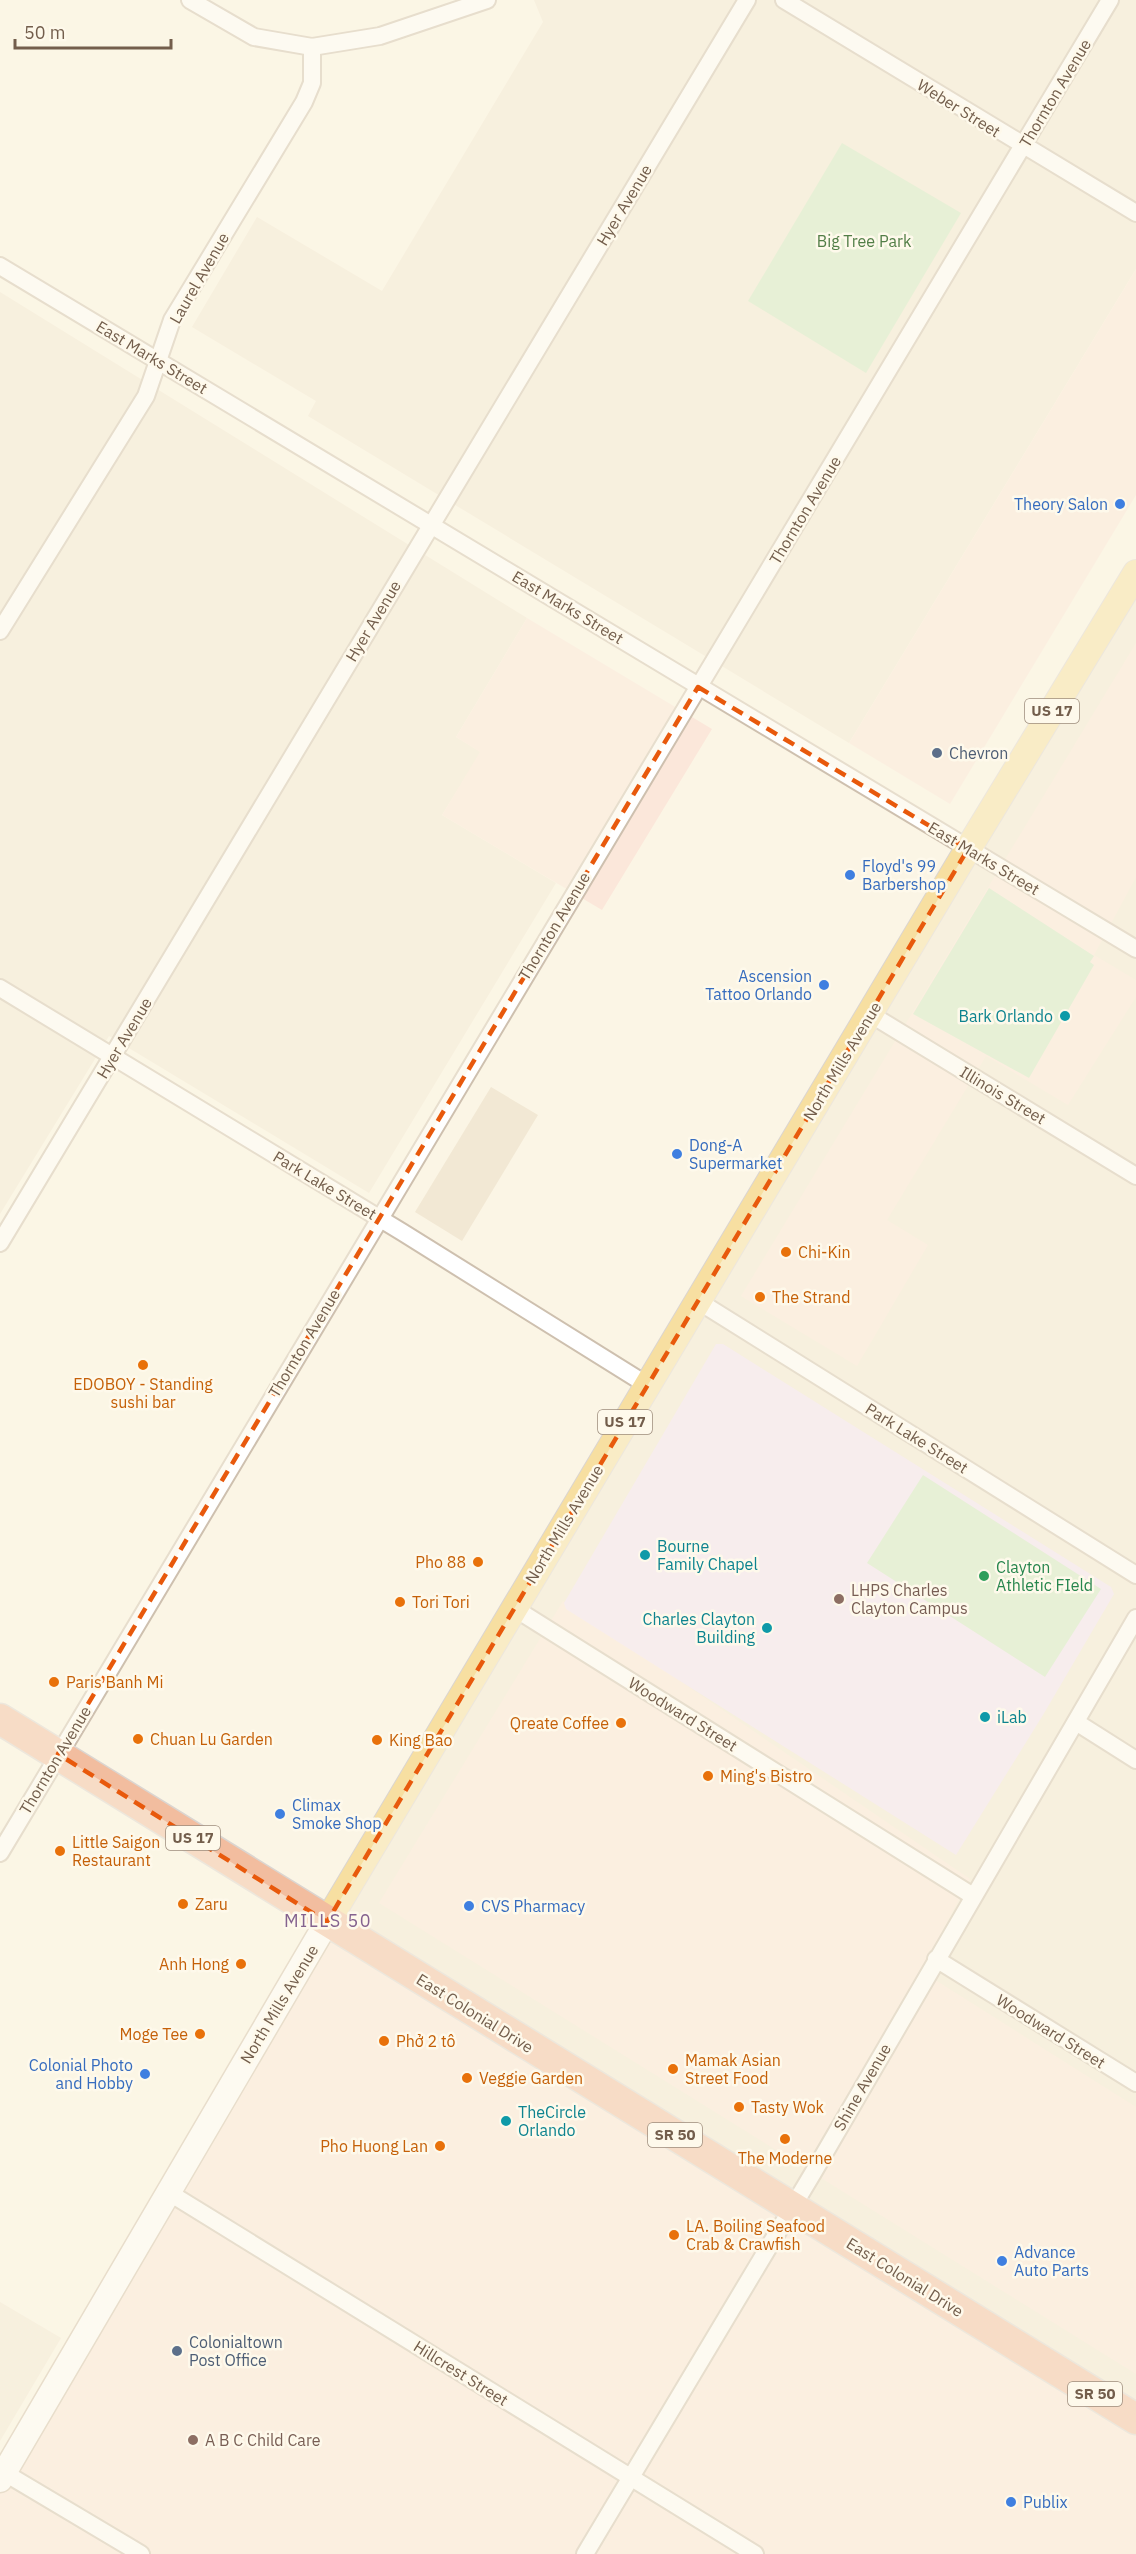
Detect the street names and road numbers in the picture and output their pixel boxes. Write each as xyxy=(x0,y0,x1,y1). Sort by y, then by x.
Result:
street label: Thornton Avenue xyxy=(1015,35,1095,151)
street label: Weber Street xyxy=(914,75,1004,141)
street label: Hyer Avenue xyxy=(592,161,656,249)
street label: Laurel Avenue xyxy=(165,229,233,327)
street label: East Marks Street xyxy=(93,316,211,398)
street label: Thornton Avenue xyxy=(765,452,845,568)
street label: East Marks Street xyxy=(509,566,627,648)
street label: Hyer Avenue xyxy=(341,577,405,665)
road number: US 17 xyxy=(1025,699,1079,723)
street label: East Marks Street xyxy=(925,817,1043,899)
street label: Thornton Avenue xyxy=(514,868,594,984)
street label: Hyer Avenue xyxy=(92,994,156,1082)
street label: North Mills Avenue xyxy=(799,998,886,1124)
street label: Illinois Street xyxy=(956,1062,1050,1128)
street label: Park Lake Street xyxy=(270,1146,380,1224)
street label: Thornton Avenue xyxy=(264,1285,344,1401)
street label: Park Lake Street xyxy=(862,1398,972,1478)
road number: US 17 xyxy=(598,1410,652,1434)
street label: North Mills Avenue xyxy=(521,1461,608,1587)
street label: Woodward Street xyxy=(625,1672,741,1756)
street label: Thornton Avenue xyxy=(15,1702,95,1818)
road number: US 17 xyxy=(166,1826,220,1850)
street label: North Mills Avenue xyxy=(236,1941,323,2067)
street label: East Colonial Drive xyxy=(413,1969,537,2057)
street label: Woodward Street xyxy=(993,1989,1109,2073)
street label: Shine Avenue xyxy=(829,2040,895,2134)
road number: SR 50 xyxy=(648,2123,702,2147)
street label: East Colonial Drive xyxy=(843,2233,967,2321)
street label: Hillcrest Street xyxy=(410,2336,512,2410)
road number: SR 50 xyxy=(1068,2382,1122,2406)

